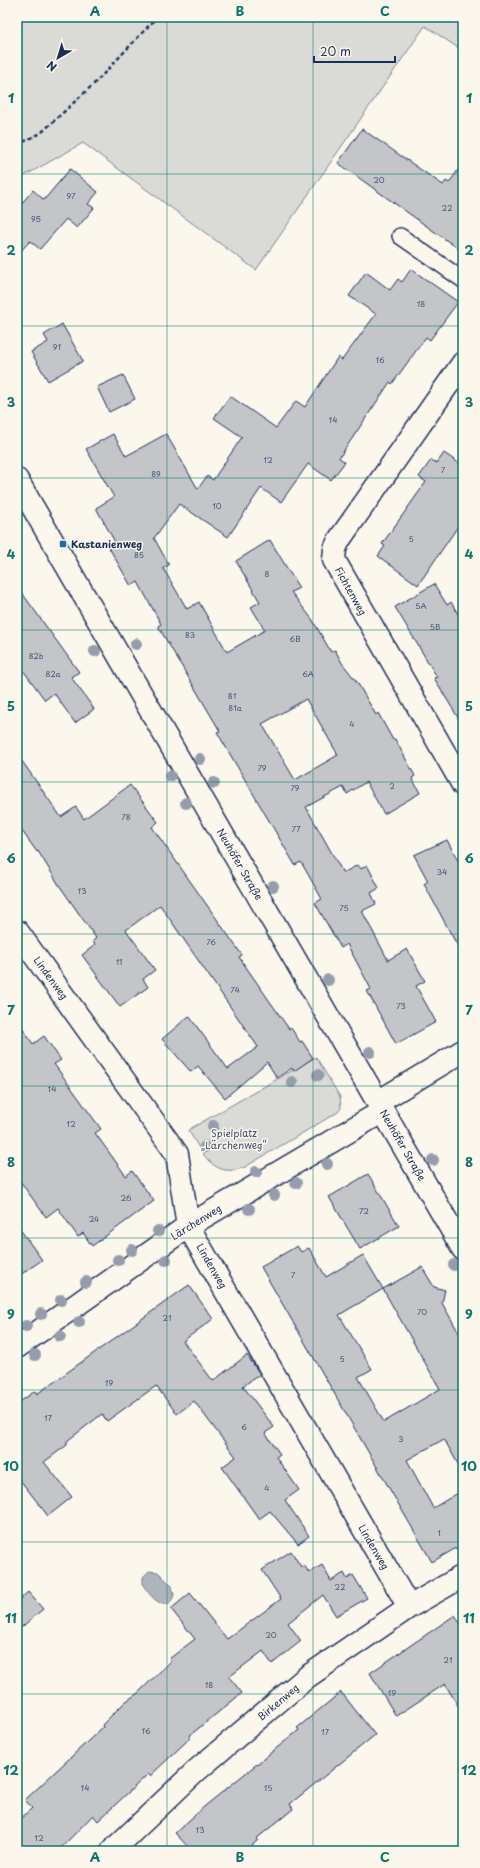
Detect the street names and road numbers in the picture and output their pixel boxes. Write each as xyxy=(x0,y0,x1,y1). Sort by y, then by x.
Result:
street label: Fichtenweg xyxy=(332,564,371,618)
street label: Neuhöfer Straße xyxy=(214,825,267,902)
street label: Lindenweg xyxy=(31,953,72,1002)
street label: Neuhöfer Straße xyxy=(377,1106,430,1183)
street label: Lärchenweg xyxy=(167,1200,224,1243)
street label: Lindenweg xyxy=(193,1240,231,1291)
street label: Lindenweg xyxy=(355,1521,393,1572)
street label: Birkenweg xyxy=(254,1680,302,1724)

